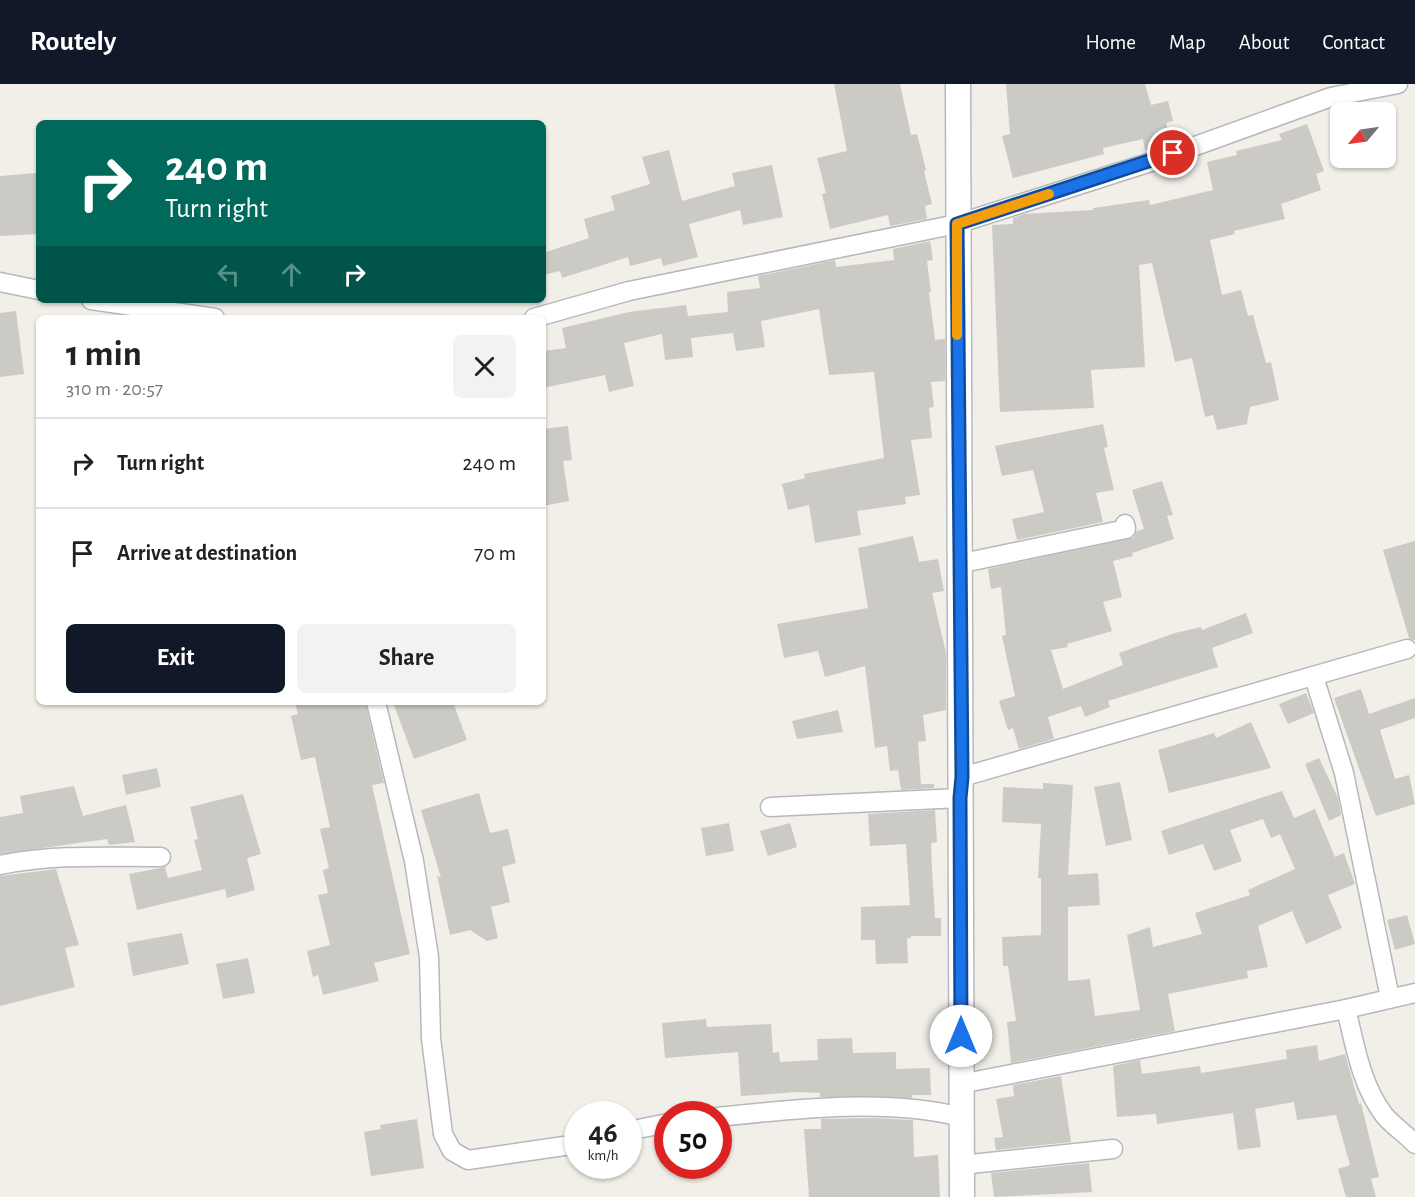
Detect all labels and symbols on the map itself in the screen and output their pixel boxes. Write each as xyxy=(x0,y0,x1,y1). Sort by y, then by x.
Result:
north arrow xyxy=(1330,102,1396,168)
pin xyxy=(1147,127,1198,178)
position arrow xyxy=(929,1004,993,1068)
speed limit sign: 50 xyxy=(654,1101,732,1179)

